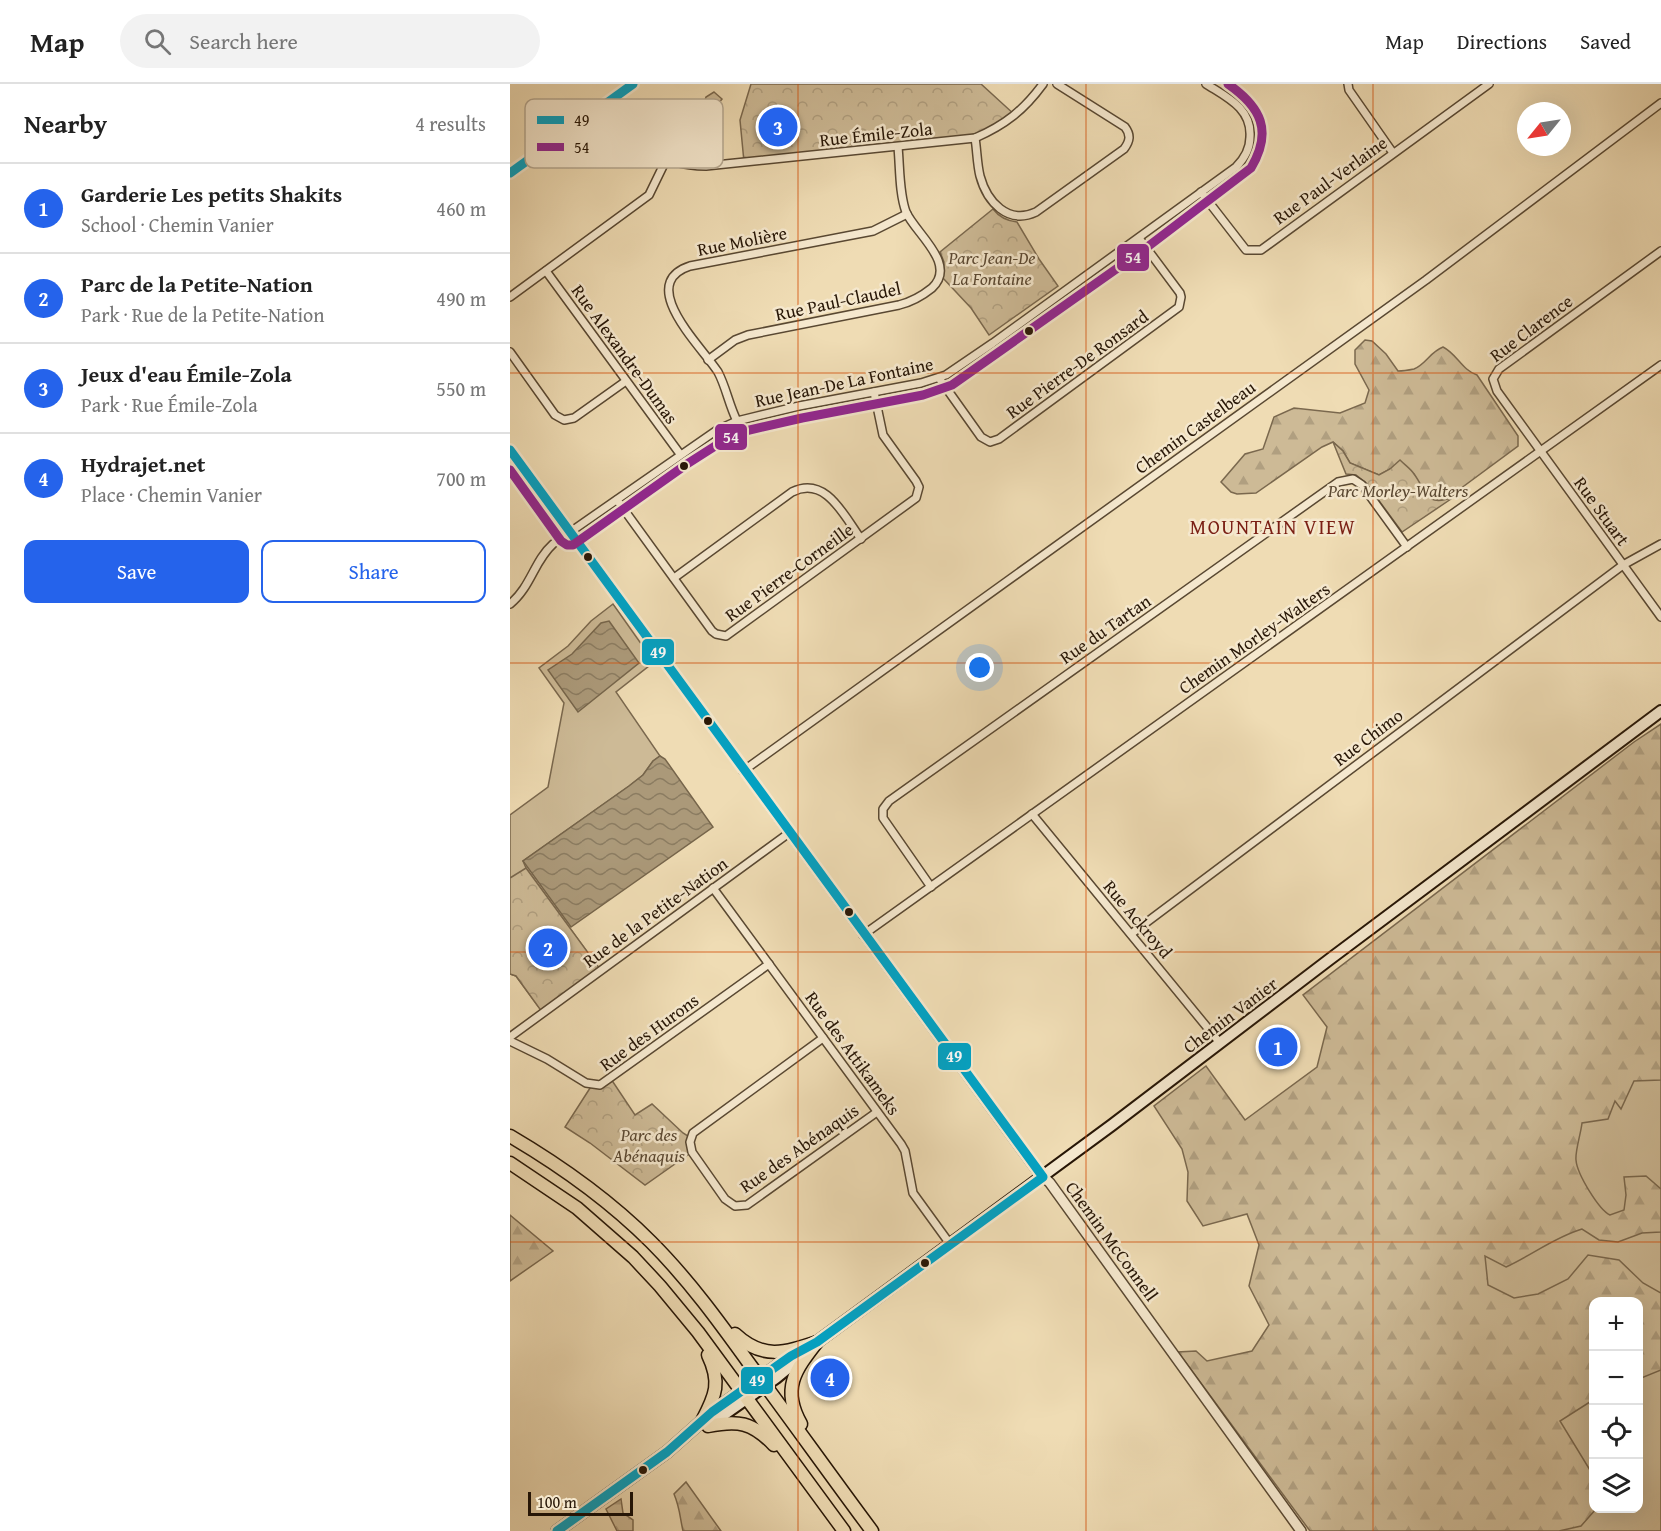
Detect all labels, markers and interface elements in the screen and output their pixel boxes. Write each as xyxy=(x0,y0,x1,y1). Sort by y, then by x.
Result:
search box xyxy=(120,14,540,68)
text: Map xyxy=(30,21,84,62)
icon: search xyxy=(141,25,174,58)
text: Search here xyxy=(189,25,298,57)
text: Map xyxy=(1385,26,1424,57)
text: Directions xyxy=(1457,26,1547,57)
text: Saved xyxy=(1580,26,1631,57)
legend xyxy=(525,99,723,168)
north arrow xyxy=(1517,102,1571,156)
text: Nearby xyxy=(24,104,107,143)
pin: 3 xyxy=(758,104,798,150)
text: 49 xyxy=(574,108,590,132)
text: 4 results xyxy=(415,109,486,138)
street label: Rue Émile-Zola xyxy=(818,115,934,153)
street label: Rue Paul-Verlaine xyxy=(1267,129,1393,231)
text: 54 xyxy=(574,135,590,159)
text: Garderie Les petits Shakits xyxy=(81,178,342,210)
text: 1 xyxy=(38,194,49,223)
text: 460 m xyxy=(436,194,486,223)
text: School · Chemin Vanier xyxy=(81,210,274,239)
street label: Rue Molière xyxy=(695,219,789,263)
line badge: 54 xyxy=(1116,243,1150,272)
park label: Parc Jean-De La Fontaine xyxy=(947,244,1036,292)
text: 54 xyxy=(1125,245,1141,269)
text: Parc de la Petite-Nation xyxy=(81,268,313,300)
street label: Rue Paul-Claudel xyxy=(773,275,903,327)
street label: Rue Alexandre-Dumas xyxy=(565,279,685,429)
text: 2 xyxy=(38,284,49,313)
text: 490 m xyxy=(436,284,486,313)
street label: Rue Clarence xyxy=(1484,288,1578,368)
text: Park · Rue de la Petite-Nation xyxy=(81,300,325,329)
street label: Rue Pierre-De Ronsard xyxy=(1000,303,1154,425)
unlabelled marker xyxy=(1023,325,1035,337)
street label: Rue Jean-De La Fontaine xyxy=(752,350,936,414)
text: Jeux d'eau Émile-Zola xyxy=(81,358,292,390)
text: 3 xyxy=(38,374,49,403)
text: 550 m xyxy=(436,374,486,403)
street label: Chemin Castelbeau xyxy=(1129,374,1261,480)
text: Park · Rue Émile-Zola xyxy=(81,390,258,419)
line badge: 54 xyxy=(714,423,748,451)
text: 54 xyxy=(723,425,739,449)
text: Hydrajet.net xyxy=(81,448,205,480)
unlabelled marker xyxy=(678,460,690,472)
text: 4 xyxy=(38,464,49,493)
text: 700 m xyxy=(436,464,486,493)
street label: Rue Stuart xyxy=(1568,471,1637,552)
park label: Parc Morley-Walters xyxy=(1327,477,1469,504)
text: Place · Chemin Vanier xyxy=(81,480,262,509)
district label: MOUNTAIN VIEW xyxy=(1190,512,1356,541)
street label: Rue Pierre-Corneille xyxy=(719,516,859,628)
button: Save xyxy=(24,540,249,603)
button: Share xyxy=(261,540,486,603)
unlabelled marker xyxy=(582,551,594,563)
street label: Chemin Morley-Walters xyxy=(1173,575,1335,701)
street label: Rue du Tartan xyxy=(1054,588,1156,670)
line badge: 49 xyxy=(641,638,675,666)
text: 49 xyxy=(650,640,666,664)
your location xyxy=(965,653,994,682)
street label: Rue Chimo xyxy=(1327,702,1409,772)
unlabelled marker xyxy=(702,715,714,727)
street label: Rue de la Petite-Nation xyxy=(577,850,733,974)
street label: Rue Ackroyd xyxy=(1097,874,1179,964)
unlabelled marker xyxy=(843,906,855,918)
pin: 2 xyxy=(528,926,567,970)
street label: Chemin Vanier xyxy=(1177,970,1283,1060)
street label: Rue des Attikameks xyxy=(799,985,907,1121)
street label: Rue des Hurons xyxy=(594,987,704,1077)
pin: 1 xyxy=(1258,1024,1298,1070)
line badge: 49 xyxy=(937,1042,972,1071)
text: 49 xyxy=(946,1044,962,1068)
street label: Rue des Abénaquis xyxy=(734,1097,864,1199)
park label: Parc des Abénaquis xyxy=(612,1121,685,1169)
street label: Chemin McConnell xyxy=(1059,1175,1165,1307)
unlabelled marker xyxy=(919,1257,931,1269)
map controls xyxy=(1589,1297,1643,1513)
button: + xyxy=(1589,1297,1643,1351)
button: − xyxy=(1589,1351,1643,1405)
pin: 4 xyxy=(810,1356,850,1400)
line badge: 49 xyxy=(740,1366,774,1395)
text: 49 xyxy=(749,1368,765,1392)
button: locate xyxy=(1589,1405,1643,1459)
button: layers xyxy=(1589,1459,1643,1513)
unlabelled marker xyxy=(637,1464,649,1476)
scale bar xyxy=(528,1489,633,1516)
text: 100 m xyxy=(537,1490,577,1514)

